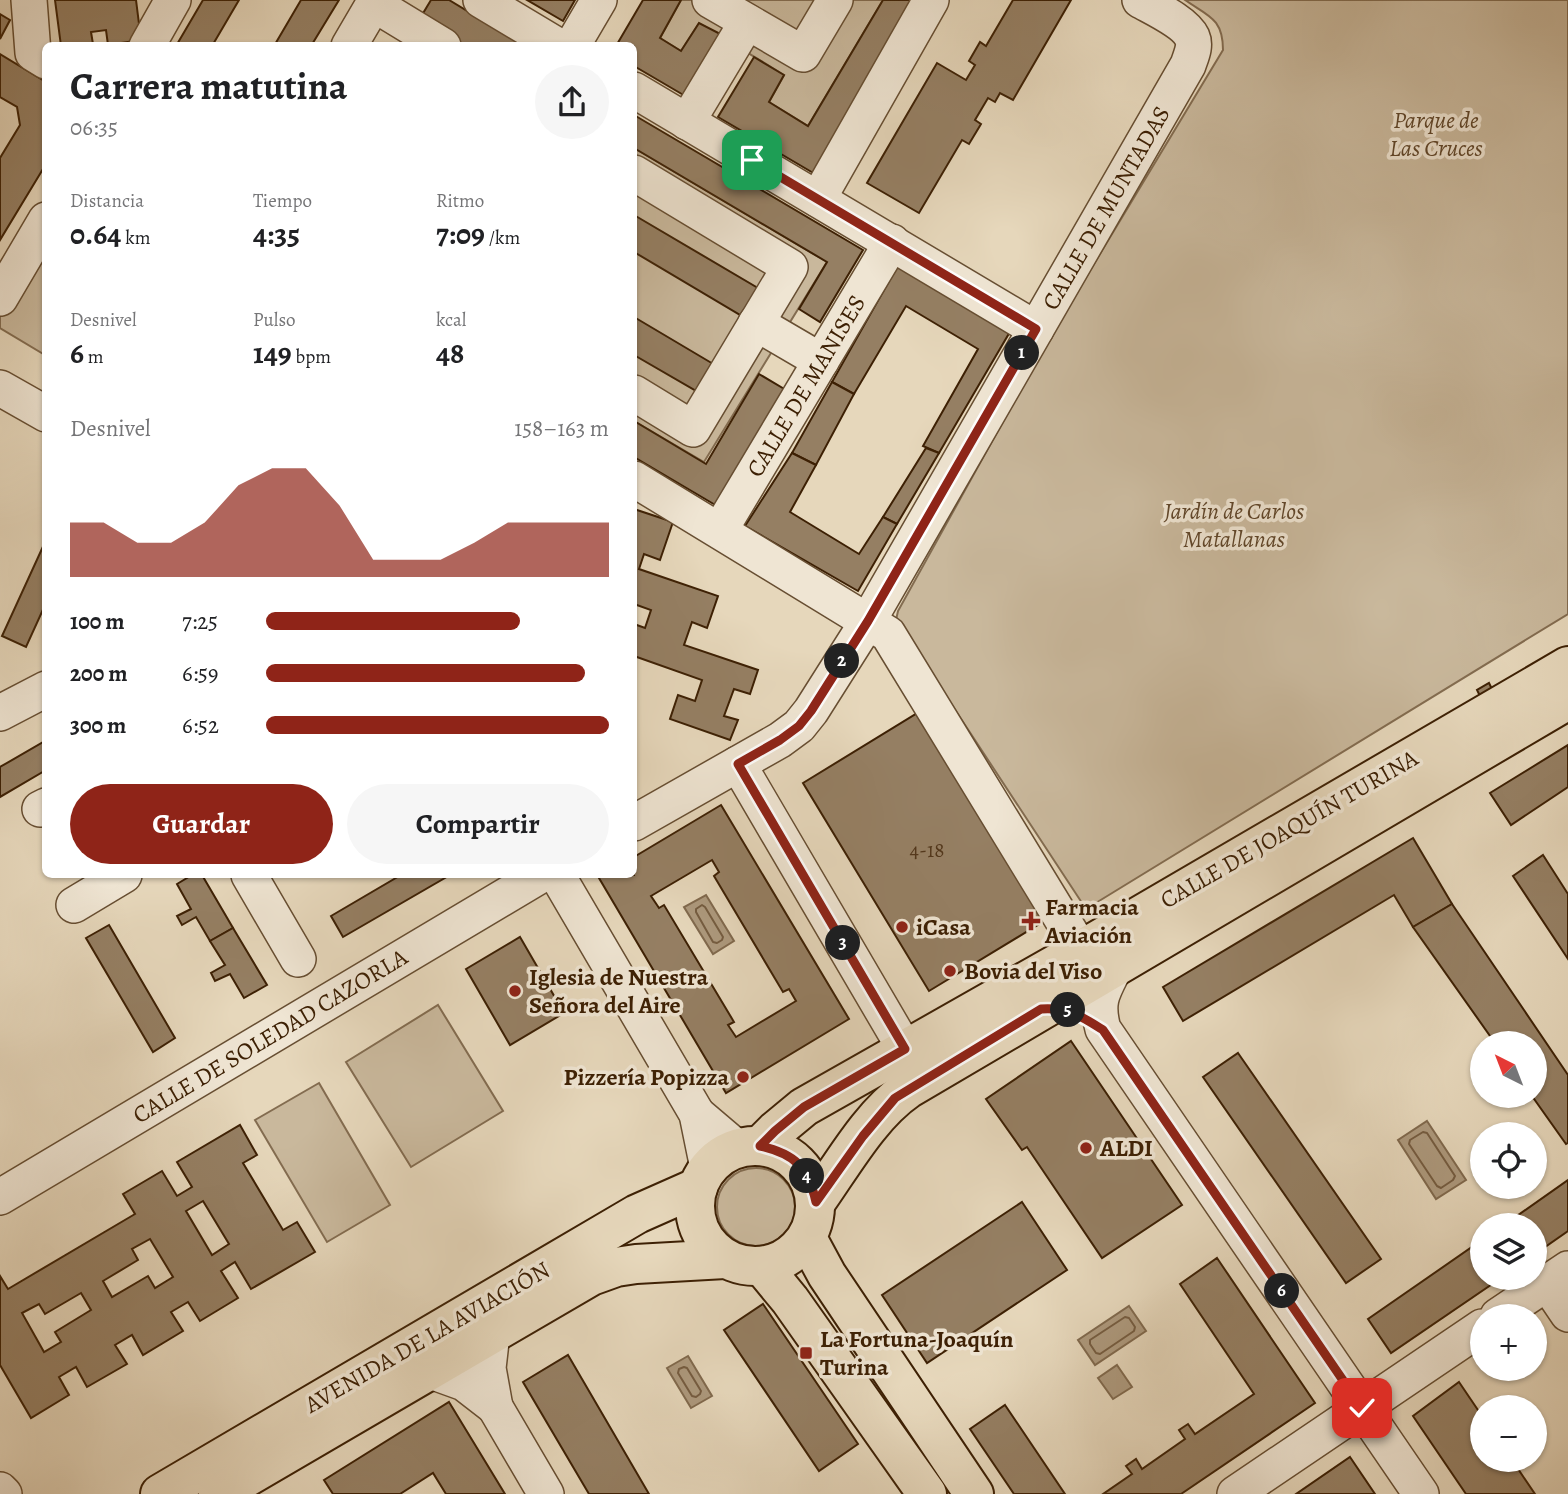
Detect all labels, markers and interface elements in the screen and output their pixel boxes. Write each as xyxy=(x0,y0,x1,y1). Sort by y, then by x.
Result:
text: Carrera matutina xyxy=(70,60,347,112)
button: share xyxy=(535,65,609,139)
street label: CALLE DE MUNTADAS xyxy=(1035,100,1177,316)
park label: Parque de Las Cruces xyxy=(1389,104,1483,164)
text: 06:35 xyxy=(70,112,118,143)
pin xyxy=(722,130,782,190)
icon: arrive xyxy=(733,141,771,179)
text: Distancia xyxy=(70,188,144,214)
text: Tiempo xyxy=(253,188,312,214)
text: Ritmo xyxy=(436,188,484,214)
text: 0.64 xyxy=(70,214,121,254)
text: 4:35 xyxy=(253,214,300,254)
text: 7:09 xyxy=(436,214,485,254)
text: km xyxy=(121,225,150,251)
text: /km xyxy=(485,225,520,251)
street label: CALLE DE MANISES xyxy=(739,289,873,483)
text: Desnivel xyxy=(70,307,137,333)
text: Pulso xyxy=(253,307,295,333)
text: kcal xyxy=(436,307,466,333)
text: 6 xyxy=(70,333,84,373)
text: 149 xyxy=(253,333,292,373)
text: 48 xyxy=(436,333,465,373)
pin: 1 xyxy=(1004,336,1040,370)
text: 1 xyxy=(1018,339,1025,365)
text: m xyxy=(84,344,104,370)
text: bpm xyxy=(292,344,331,370)
text: Desnivel xyxy=(70,413,151,444)
text: 158–163 m xyxy=(514,413,609,444)
park label: Jardín de Carlos Matallanas xyxy=(1163,495,1304,555)
text: 100 m xyxy=(70,606,125,637)
text: 7:25 xyxy=(182,606,218,637)
pin: 2 xyxy=(824,644,860,678)
text: 2 xyxy=(837,647,846,673)
text: 200 m xyxy=(70,658,128,689)
text: 6:59 xyxy=(182,658,218,689)
text: 300 m xyxy=(70,710,126,741)
text: 6:52 xyxy=(182,710,219,741)
street label: CALLE DE JOAQUÍN TURINA xyxy=(1154,741,1425,916)
button: Guardar xyxy=(70,784,333,864)
button: Compartir xyxy=(347,784,609,864)
house number: 4-18 xyxy=(910,836,944,864)
place label: Farmacia Aviación xyxy=(1044,891,1139,951)
place label: iCasa xyxy=(916,911,971,943)
marker: Farmacia Aviación xyxy=(1023,913,1039,929)
marker: iCasa xyxy=(894,919,910,935)
pin: 3 xyxy=(826,926,860,960)
text: 3 xyxy=(838,929,847,955)
street label: CALLE DE SOLEDAD CAZORLA xyxy=(127,941,414,1131)
place label: Bovia del Viso xyxy=(964,955,1102,987)
place label: Iglesia de Nuestra Señora del Aire xyxy=(529,961,709,1021)
marker: Bovia del Viso xyxy=(942,963,958,979)
marker: Iglesia de Nuestra Señora del Aire xyxy=(507,983,523,999)
pin: 5 xyxy=(1050,992,1086,1028)
text: 5 xyxy=(1063,996,1072,1022)
north arrow xyxy=(1470,1031,1547,1108)
map controls xyxy=(1470,1031,1547,1472)
place label: Pizzería Popizza xyxy=(564,1061,729,1093)
marker: Pizzería Popizza xyxy=(735,1069,751,1085)
button: locate xyxy=(1470,1122,1547,1199)
place label: ALDI xyxy=(1099,1132,1153,1164)
marker: ALDI xyxy=(1078,1140,1094,1156)
pin: 4 xyxy=(790,1158,824,1194)
text: 4 xyxy=(802,1162,811,1188)
button: layers xyxy=(1470,1213,1547,1290)
street label: AVENIDA DE LA AVIACIÓN xyxy=(298,1254,555,1421)
pin: 6 xyxy=(1264,1274,1300,1308)
text: 6 xyxy=(1277,1277,1286,1303)
button: + xyxy=(1470,1304,1547,1381)
place label: La Fortuna-Joaquín Turina xyxy=(820,1323,1014,1383)
marker: La Fortuna-Joaquín Turina xyxy=(798,1345,814,1361)
pin xyxy=(1332,1378,1392,1438)
icon: check xyxy=(1343,1389,1381,1427)
button: − xyxy=(1470,1395,1547,1472)

